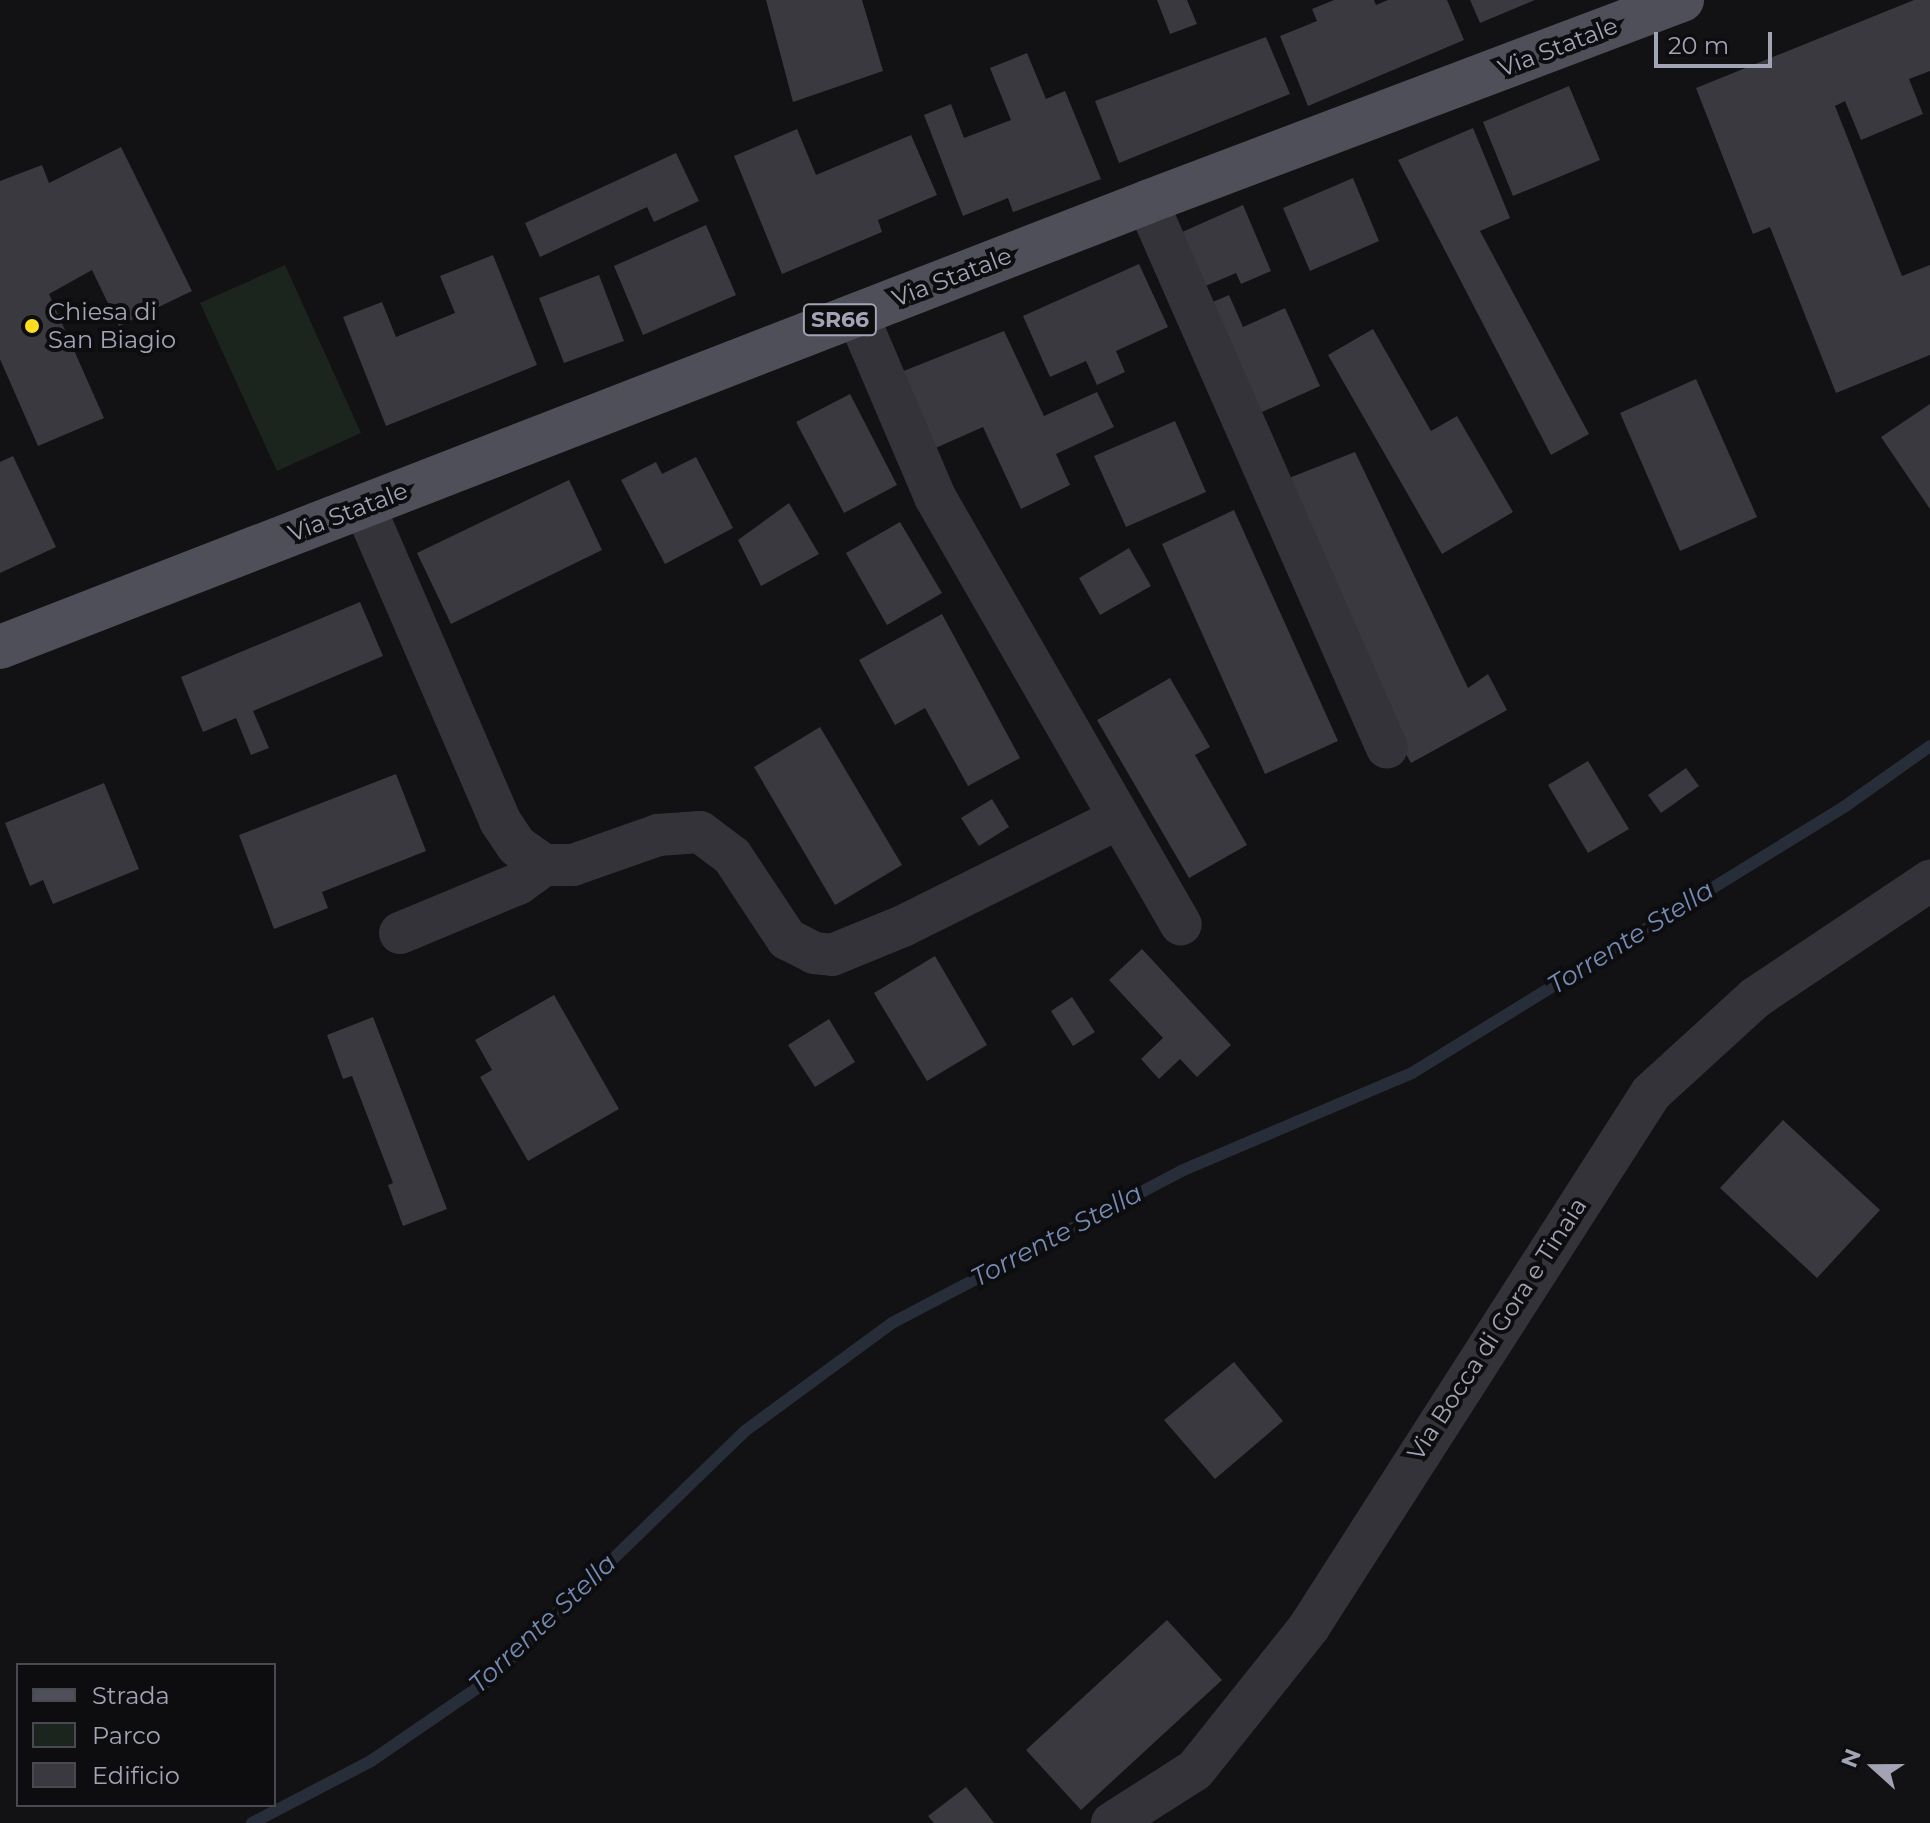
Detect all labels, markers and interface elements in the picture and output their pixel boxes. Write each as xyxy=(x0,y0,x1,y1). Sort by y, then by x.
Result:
street label: Via Statale xyxy=(1494,11,1622,83)
scale bar xyxy=(1658,16,1776,66)
text: 20 m xyxy=(1668,31,1729,60)
street label: Via Statale xyxy=(888,241,1016,313)
place label: Chiesa di San Biagio xyxy=(48,298,176,354)
road number: SR66 xyxy=(802,302,878,338)
marker: Chiesa di San Biagio xyxy=(23,317,41,335)
street label: Via Statale xyxy=(284,476,412,548)
water label: Torrente Stella xyxy=(1542,875,1720,1001)
water label: Torrente Stella xyxy=(966,1178,1148,1294)
street label: Via Bocca di Gora e Tinaia xyxy=(1401,1192,1593,1466)
water label: Torrente Stella xyxy=(463,1548,623,1700)
legend xyxy=(16,1663,276,1807)
text: Strada xyxy=(92,1681,170,1710)
text: Parco xyxy=(92,1721,161,1750)
north arrow xyxy=(1834,1727,1914,1807)
text: N xyxy=(1835,1745,1867,1771)
text: Edificio xyxy=(92,1761,180,1790)

